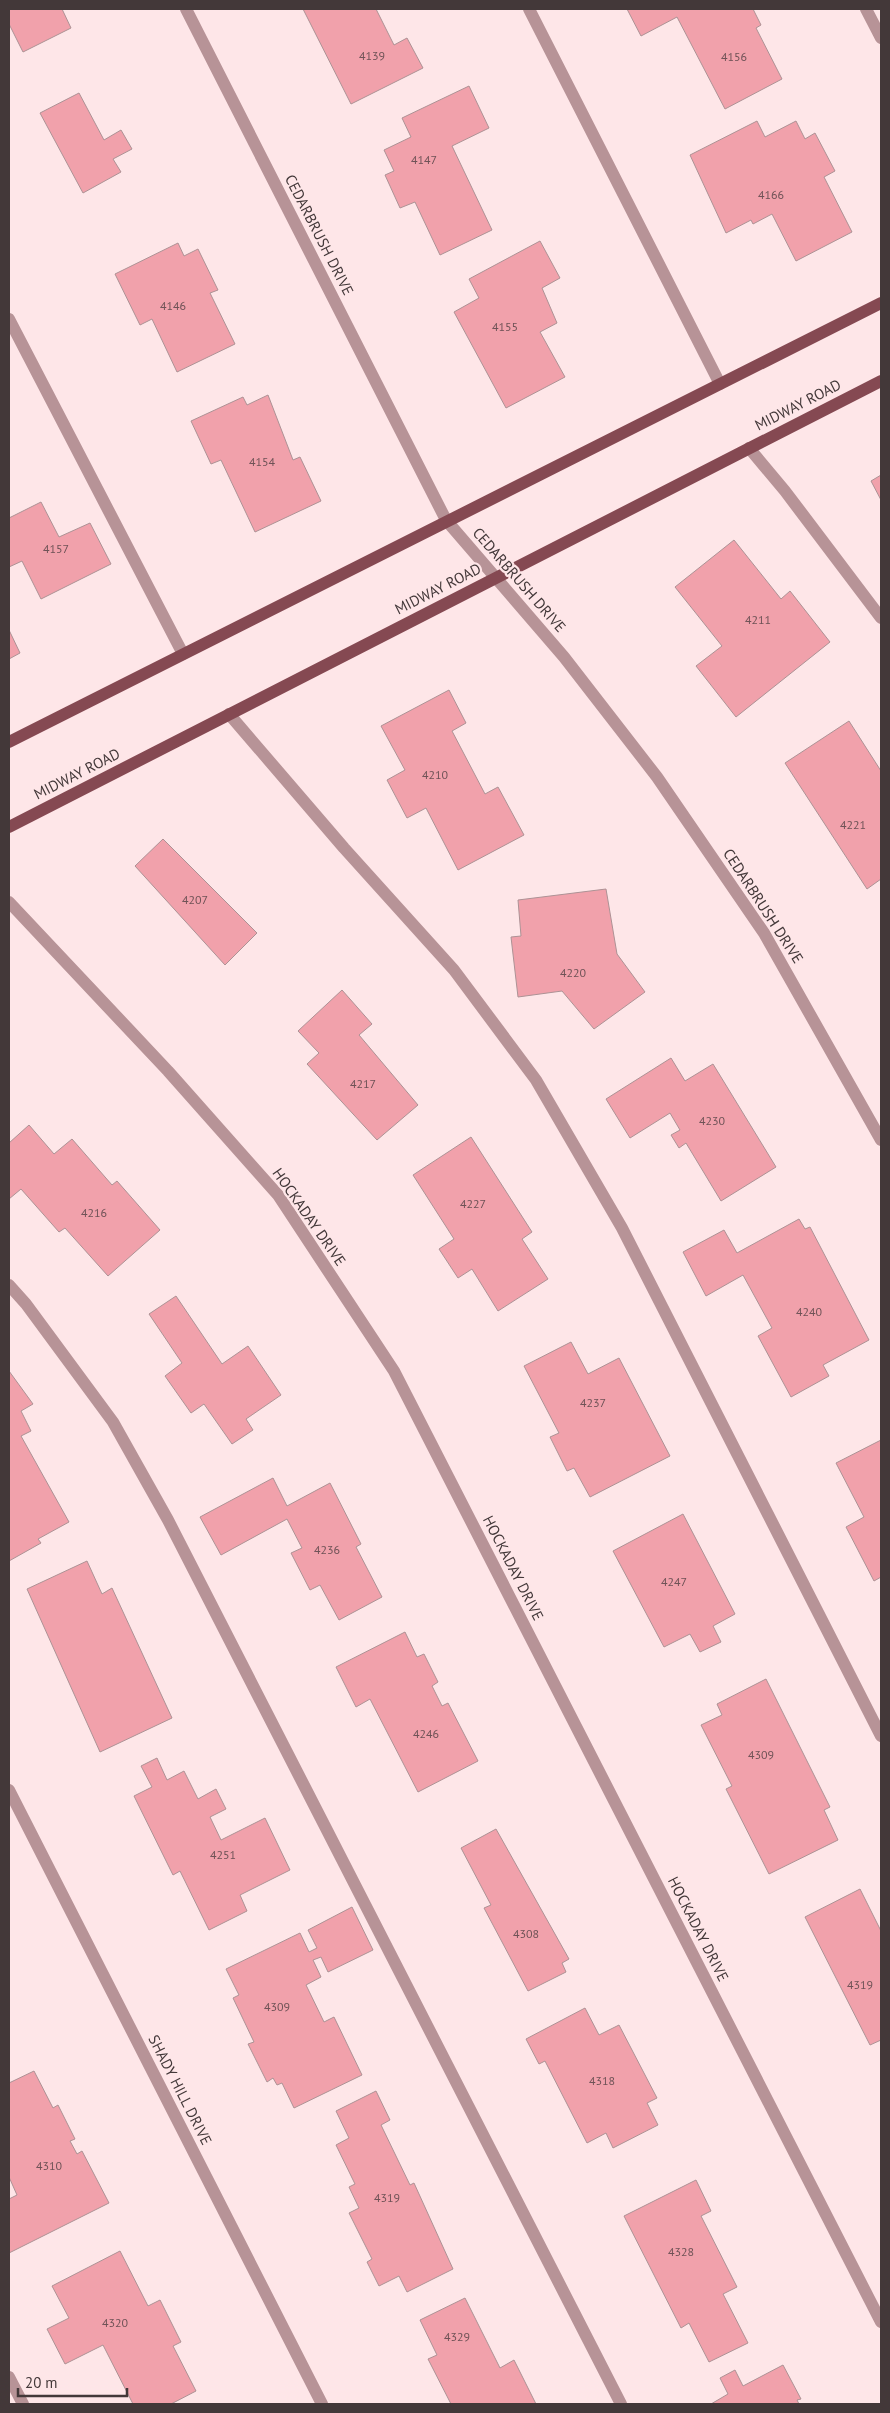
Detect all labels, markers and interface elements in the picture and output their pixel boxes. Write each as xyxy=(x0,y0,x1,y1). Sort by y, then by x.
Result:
house number: 4139 xyxy=(359,48,385,63)
house number: 4156 xyxy=(721,49,747,64)
house number: 4147 xyxy=(411,152,437,167)
street label: CEDARBRUSH DRIVE xyxy=(281,171,358,298)
house number: 4166 xyxy=(758,187,784,202)
house number: 4146 xyxy=(160,298,186,313)
house number: 4155 xyxy=(492,319,518,334)
street label: MIDWAY ROAD xyxy=(751,375,844,434)
house number: 4154 xyxy=(249,454,276,469)
street label: CEDARBRUSH DRIVE xyxy=(469,523,570,636)
house number: 4157 xyxy=(43,541,69,556)
street label: MIDWAY ROAD xyxy=(391,559,484,618)
house number: 4211 xyxy=(745,612,771,627)
street label: MIDWAY ROAD xyxy=(30,744,123,803)
house number: 4210 xyxy=(422,767,449,782)
house number: 4221 xyxy=(840,817,866,832)
street label: CEDARBRUSH DRIVE xyxy=(719,845,808,967)
house number: 4207 xyxy=(182,892,208,907)
house number: 4220 xyxy=(560,965,587,980)
house number: 4217 xyxy=(350,1076,376,1091)
house number: 4230 xyxy=(699,1113,726,1128)
street label: HOCKADAY DRIVE xyxy=(269,1164,350,1269)
house number: 4227 xyxy=(460,1196,486,1211)
house number: 4216 xyxy=(81,1205,107,1220)
house number: 4240 xyxy=(796,1304,823,1319)
house number: 4237 xyxy=(580,1395,606,1410)
street label: HOCKADAY DRIVE xyxy=(479,1512,548,1623)
house number: 4236 xyxy=(314,1542,340,1557)
house number: 4247 xyxy=(661,1574,687,1589)
house number: 4246 xyxy=(413,1726,439,1741)
house number: 4309 xyxy=(748,1747,774,1762)
house number: 4251 xyxy=(210,1847,236,1862)
street label: HOCKADAY DRIVE xyxy=(664,1873,733,1984)
house number: 4308 xyxy=(513,1926,539,1941)
house number: 4319 xyxy=(847,1977,873,1992)
house number: 4309 xyxy=(264,1999,290,2014)
street label: SHADY HILL DRIVE xyxy=(145,2032,216,2148)
house number: 4318 xyxy=(589,2073,615,2088)
house number: 4310 xyxy=(36,2158,63,2173)
house number: 4319 xyxy=(374,2190,400,2205)
house number: 4328 xyxy=(668,2244,694,2259)
house number: 4320 xyxy=(102,2315,129,2330)
house number: 4329 xyxy=(444,2329,470,2344)
scale bar xyxy=(18,2366,126,2398)
text: 20 m xyxy=(25,2373,58,2392)

